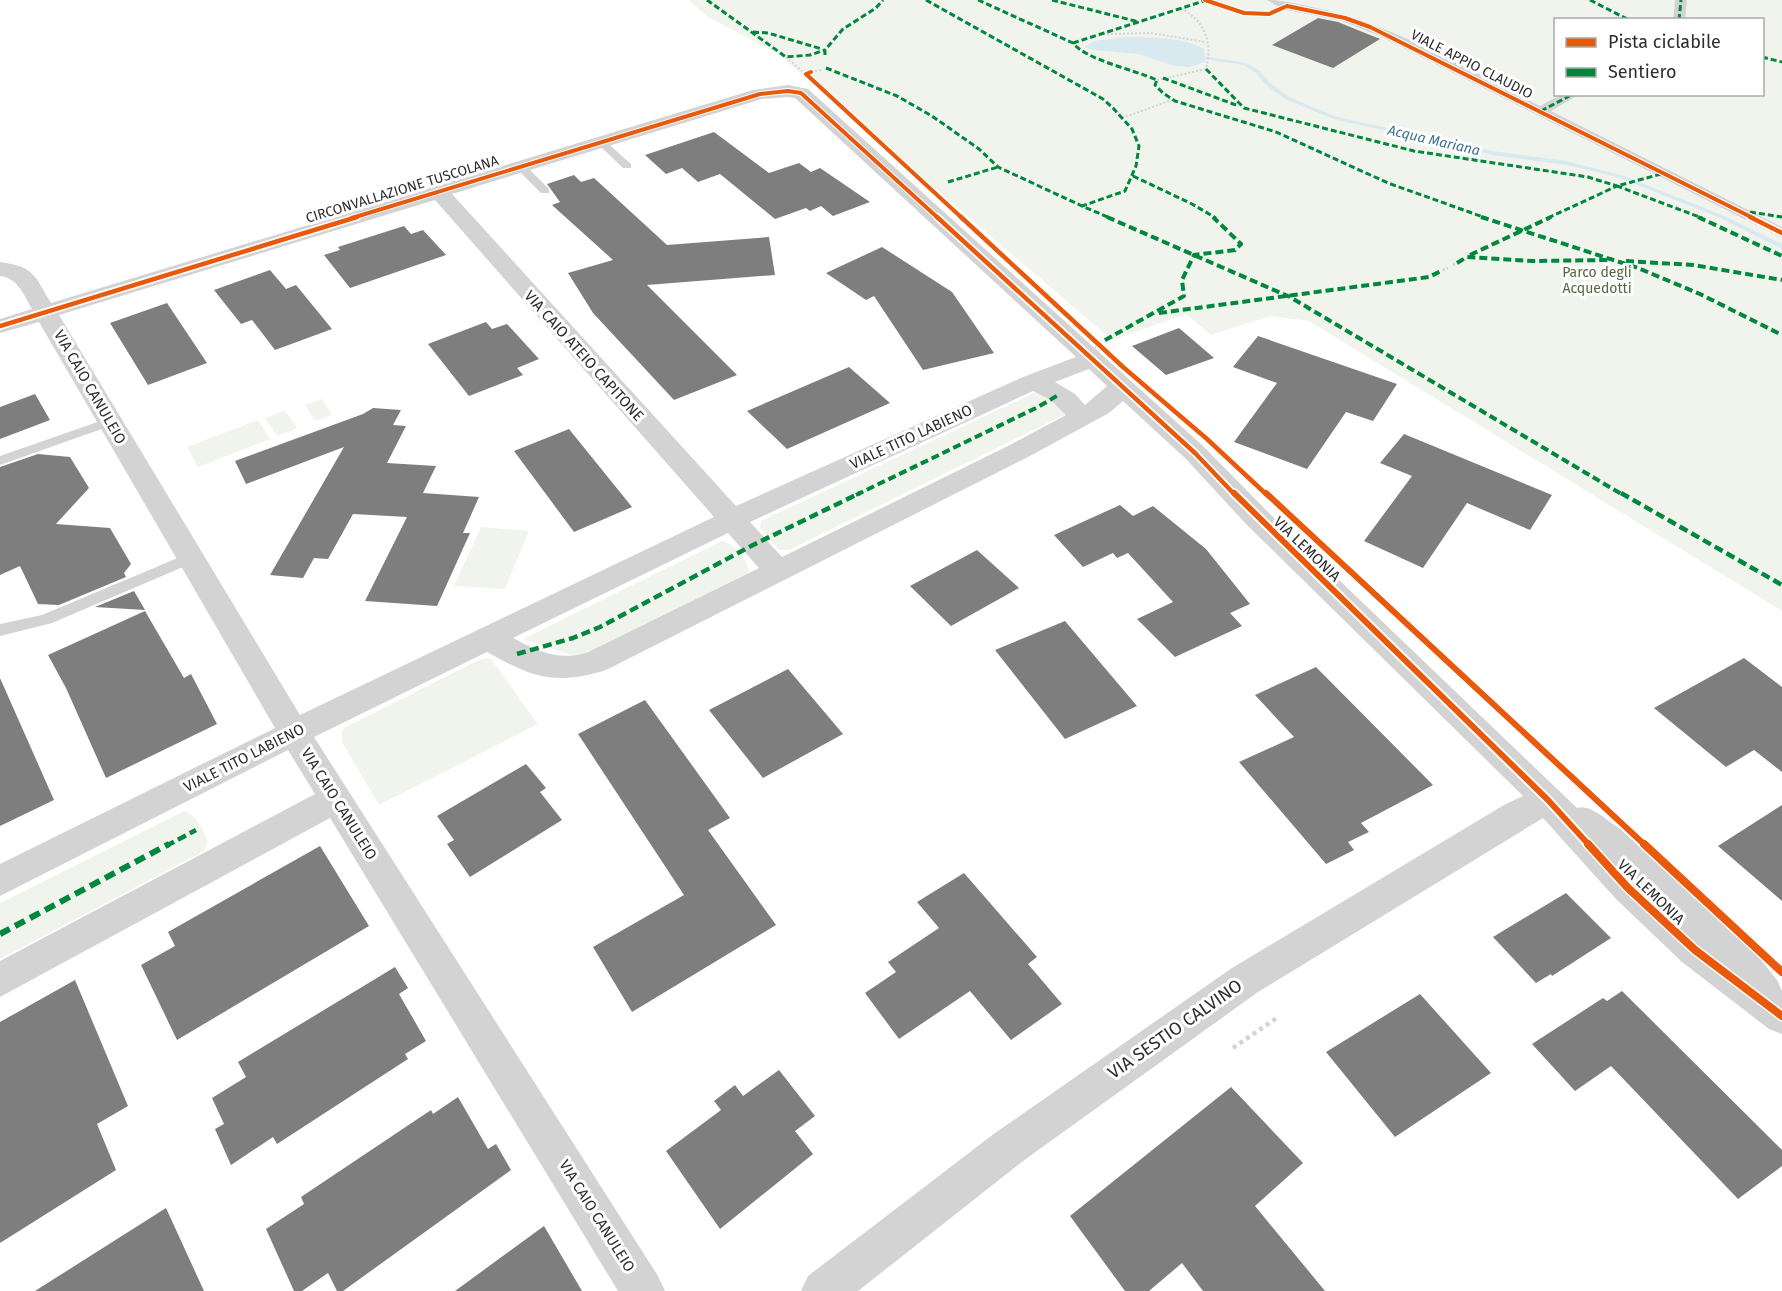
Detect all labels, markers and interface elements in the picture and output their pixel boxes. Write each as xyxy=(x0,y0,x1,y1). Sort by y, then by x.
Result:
legend xyxy=(1554,18,1764,96)
street label: VIALE APPIO CLAUDIO xyxy=(1408,26,1536,103)
text: Pista ciclabile xyxy=(1608,31,1721,53)
text: Sentiero xyxy=(1608,61,1676,83)
water label: Acqua Mariana xyxy=(1385,121,1482,159)
street label: CIRCONVALLAZIONE TUSCOLANA xyxy=(304,152,500,227)
park label: Parco degli Acquedotti xyxy=(1562,264,1632,297)
street label: VIA CAIO ATEIO CAPITONE xyxy=(521,287,647,425)
street label: VIA CAIO CANULEIO xyxy=(50,327,130,447)
street label: VIALE TITO LABIENO xyxy=(847,401,975,473)
street label: VIA LEMONIA xyxy=(1270,513,1344,586)
street label: VIALE TITO LABIENO xyxy=(181,720,307,796)
street label: VIA CAIO CANULEIO xyxy=(297,745,381,863)
street label: VIA LEMONIA xyxy=(1614,856,1688,929)
street label: VIA SESTIO CALVINO xyxy=(1104,974,1246,1084)
street label: VIA CAIO CANULEIO xyxy=(555,1157,639,1275)

